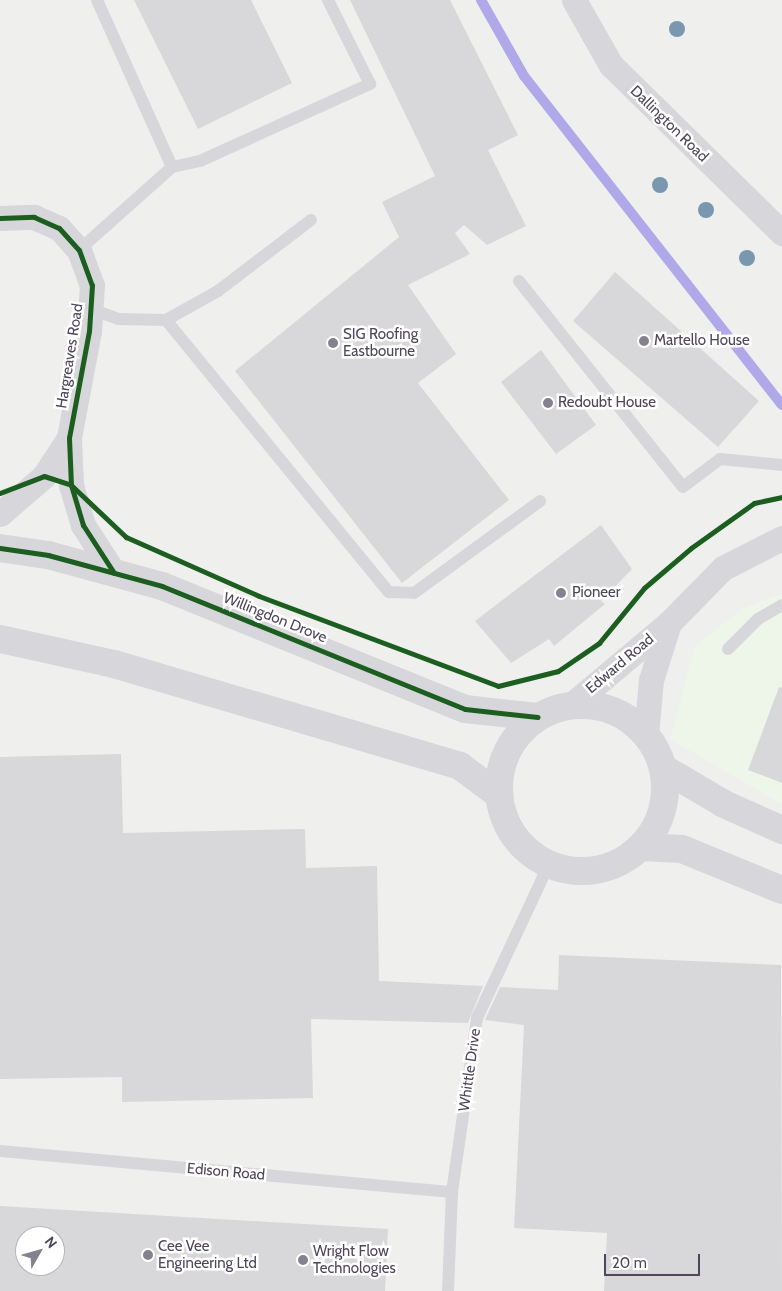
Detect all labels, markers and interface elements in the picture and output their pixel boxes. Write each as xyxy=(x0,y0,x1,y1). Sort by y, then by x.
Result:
street label: Dallington Road xyxy=(626,82,712,166)
street label: Hargreaves Road xyxy=(53,302,87,410)
place label: SIG Roofing Eastbourne xyxy=(343,325,418,360)
place label: Martello House xyxy=(654,332,750,350)
marker: Martello House xyxy=(638,335,650,347)
marker: SIG Roofing Eastbourne xyxy=(327,337,339,349)
place label: Redoubt House xyxy=(558,394,656,412)
marker: Redoubt House xyxy=(542,397,554,409)
place label: Pioneer xyxy=(572,584,620,602)
marker: Pioneer xyxy=(554,586,568,600)
street label: Willingdon Drove xyxy=(221,589,329,647)
street label: Edward Road xyxy=(582,630,658,698)
street label: Whittle Drive xyxy=(455,1027,485,1113)
street label: Edison Road xyxy=(186,1160,266,1184)
north arrow xyxy=(15,1226,65,1276)
text: N xyxy=(41,1233,61,1252)
place label: Cee Vee Engineering Ltd xyxy=(158,1237,257,1272)
place label: Wright Flow Technologies xyxy=(313,1242,396,1277)
scale bar xyxy=(607,1244,703,1276)
marker: Cee Vee Engineering Ltd xyxy=(142,1249,154,1261)
marker: Wright Flow Technologies xyxy=(297,1254,309,1266)
text: 20 m xyxy=(612,1254,647,1272)

